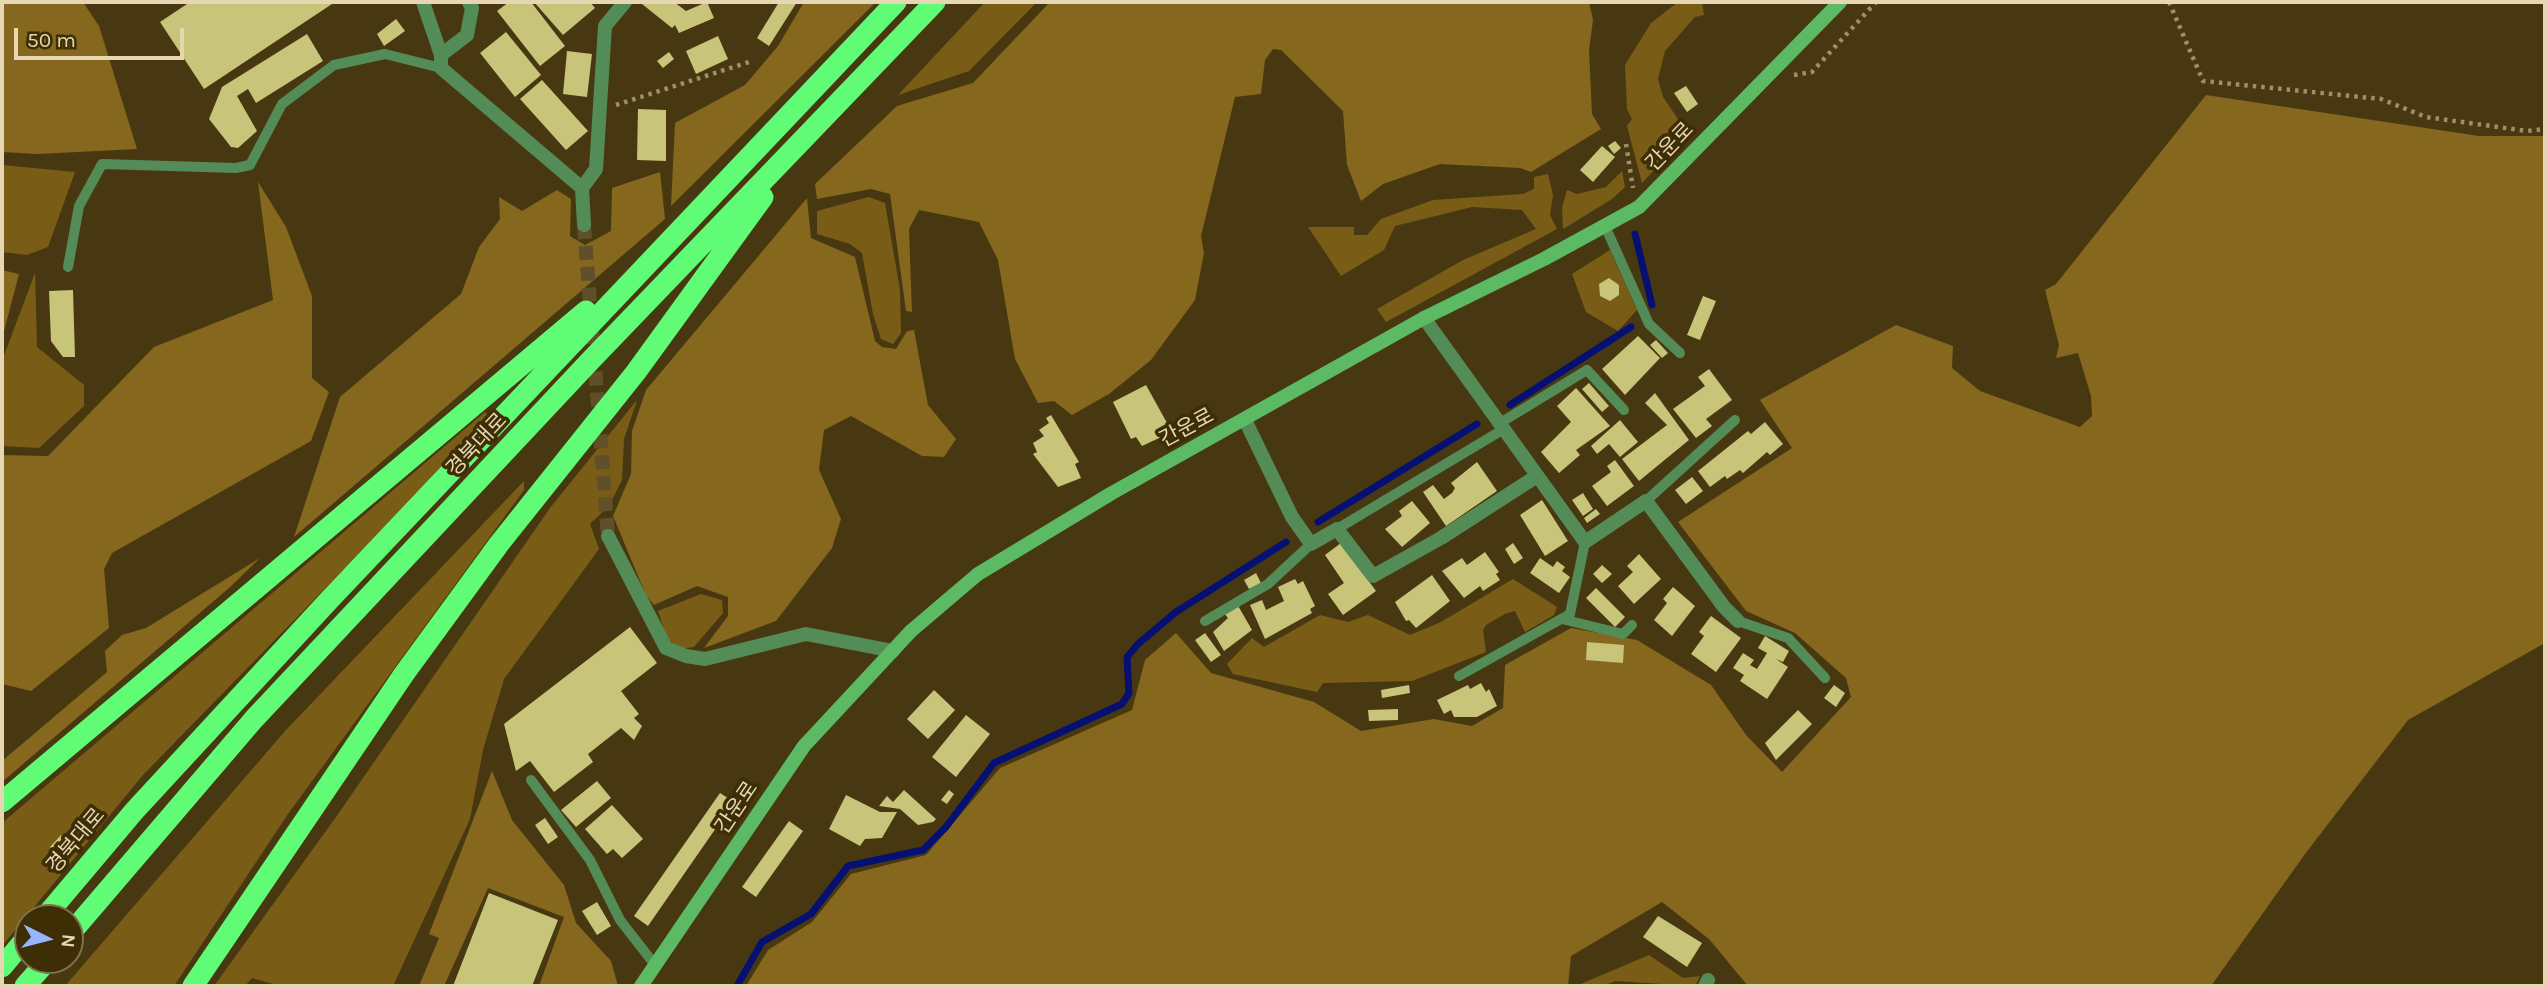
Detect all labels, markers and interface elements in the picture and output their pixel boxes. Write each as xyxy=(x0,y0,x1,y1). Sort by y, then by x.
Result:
scale bar xyxy=(18,14,187,58)
text: 50 m xyxy=(27,28,76,52)
street label: 간운로 xyxy=(1641,117,1699,177)
street label: 간운로 xyxy=(1155,403,1219,453)
street label: 경북대로 xyxy=(441,408,513,482)
street label: 간운로 xyxy=(710,777,764,839)
street label: 경북대로 xyxy=(42,803,110,879)
north arrow xyxy=(14,904,84,974)
text: N xyxy=(56,933,80,949)

